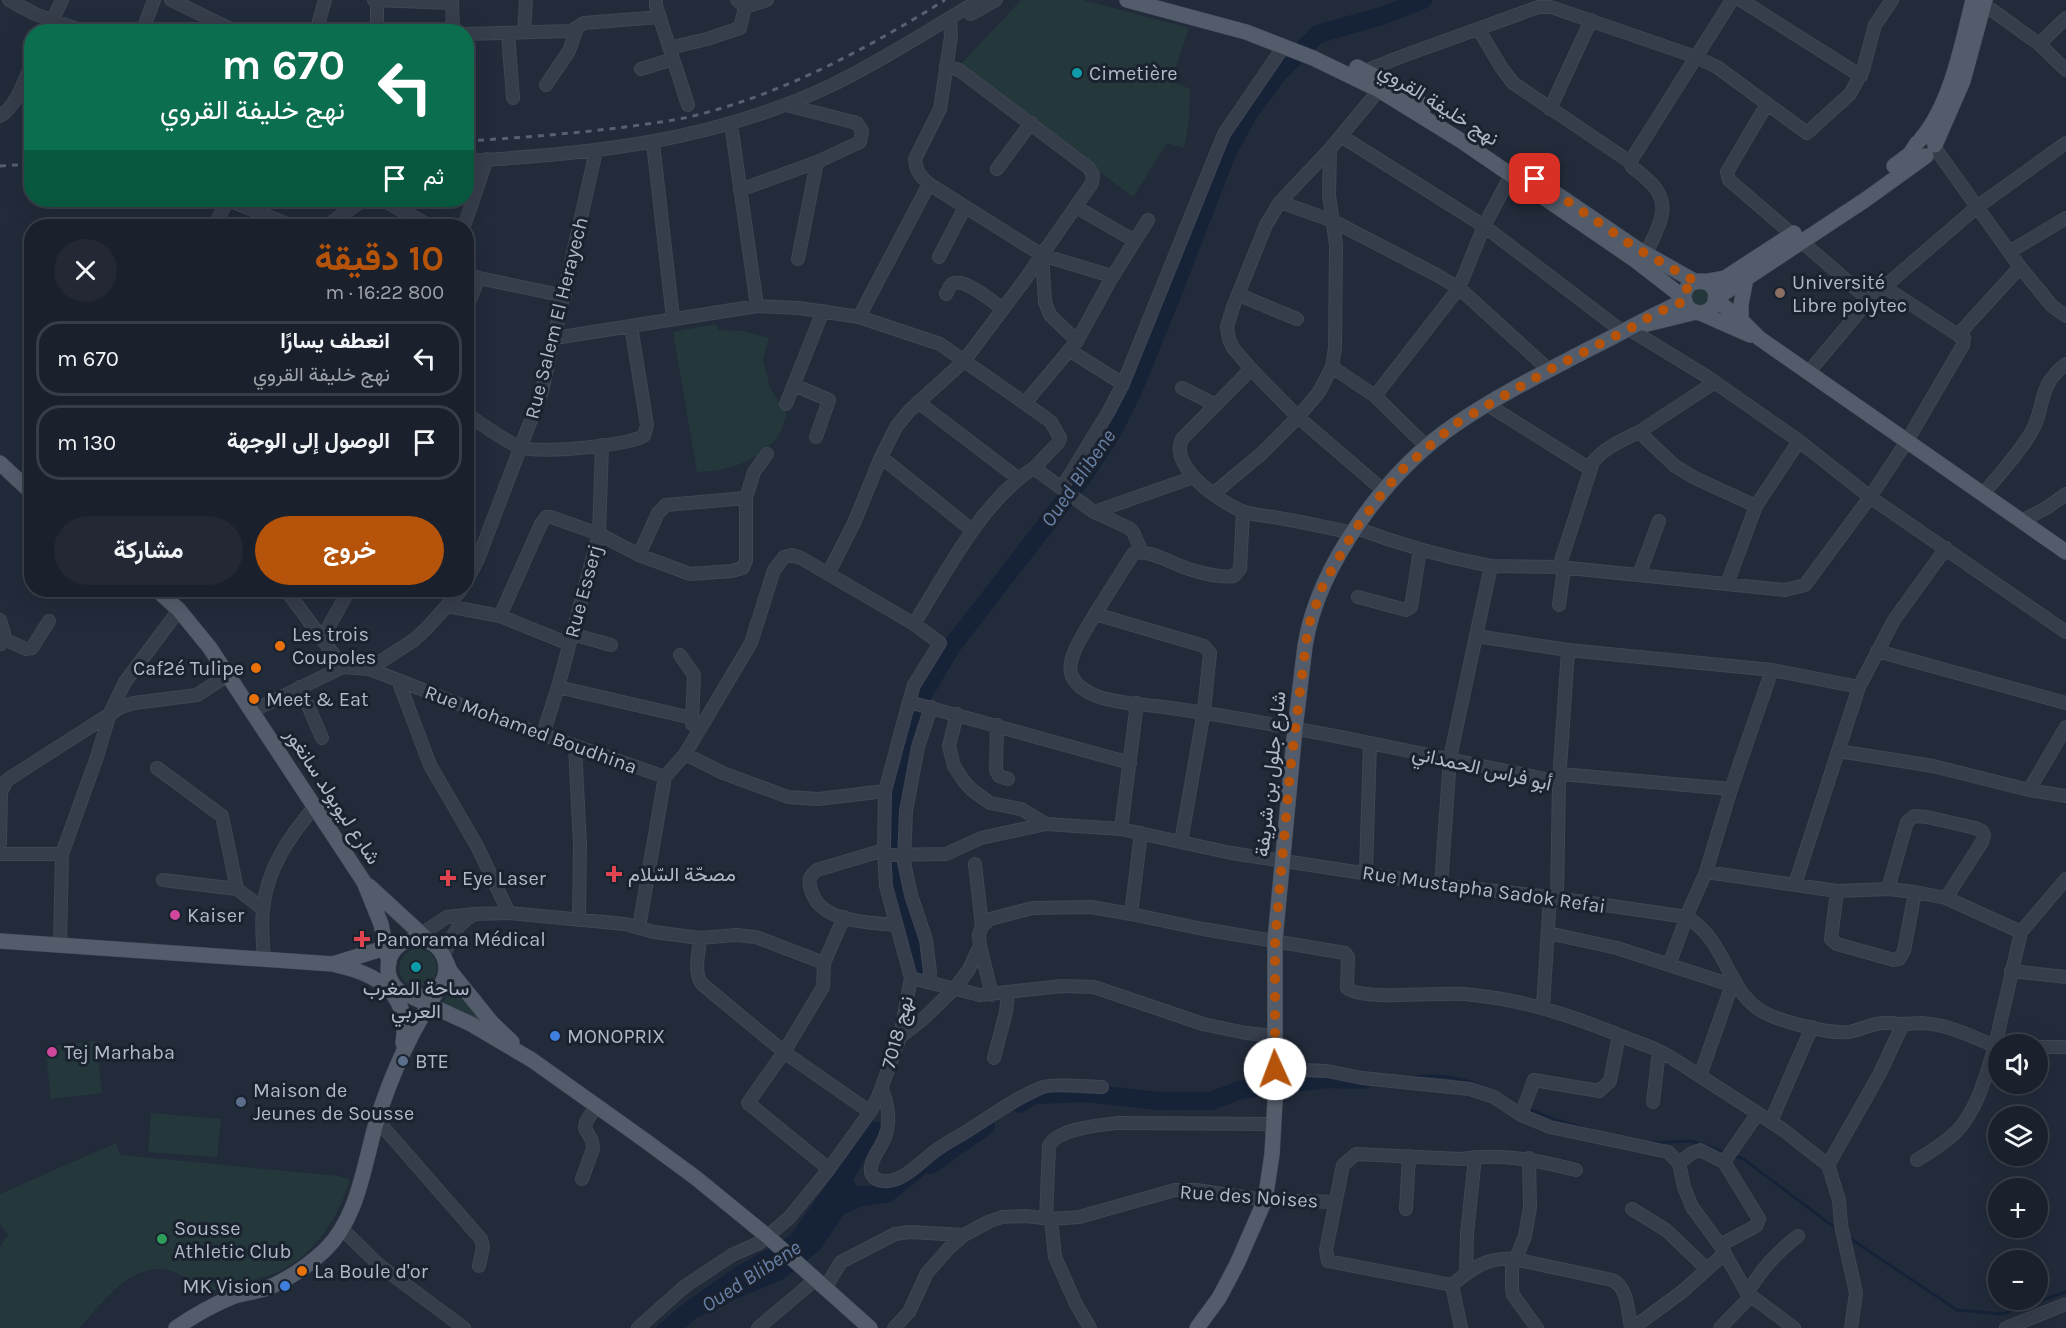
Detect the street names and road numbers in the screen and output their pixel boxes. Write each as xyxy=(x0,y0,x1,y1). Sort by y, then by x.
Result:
street label: نهج خليفة القروي xyxy=(1372,58,1503,155)
street label: Rue Salem El Herayech xyxy=(520,215,593,421)
street label: Rue Esserj xyxy=(560,542,607,640)
street label: Rue Mohamed Boudhina xyxy=(421,680,640,779)
street label: شارع جلول بن شريفة xyxy=(1250,690,1293,858)
street label: شارع ليوبولد سانغور xyxy=(278,723,385,870)
street label: أبو فراس الحمداني xyxy=(1409,741,1554,801)
street label: Rue Mustapha Sadok Refai xyxy=(1361,861,1607,918)
street label: نهج 7018 xyxy=(877,993,920,1072)
street label: Rue des Noises xyxy=(1179,1180,1319,1213)

